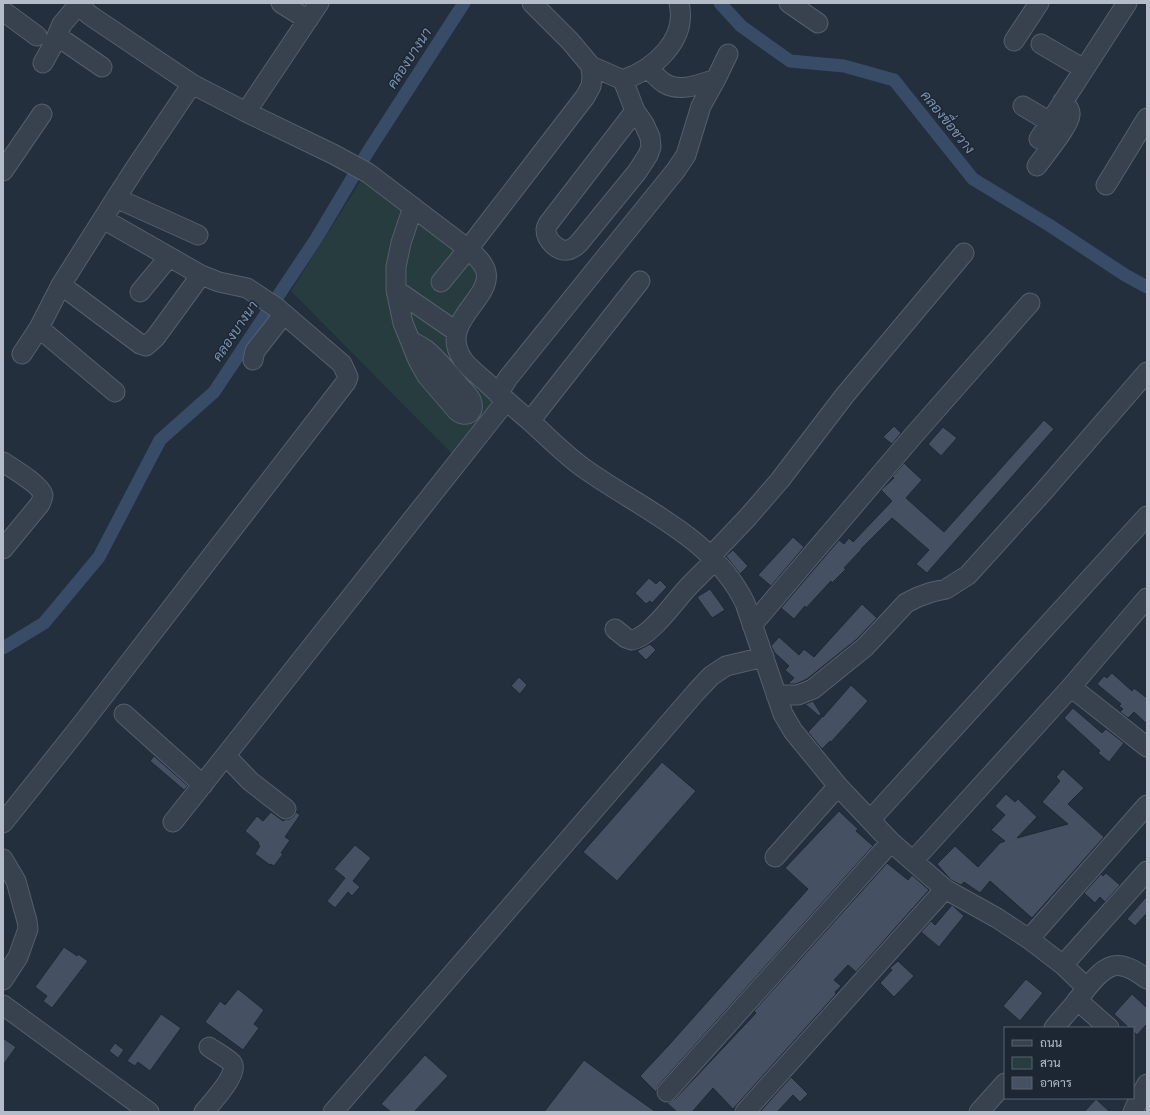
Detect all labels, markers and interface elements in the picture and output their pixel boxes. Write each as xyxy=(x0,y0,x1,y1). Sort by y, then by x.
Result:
water label: คลองบางนา xyxy=(382,23,436,92)
water label: คลองขื่อขวาง xyxy=(916,85,981,158)
water label: คลองบางนา xyxy=(207,297,263,365)
legend xyxy=(1004,1027,1134,1099)
text: ถนน xyxy=(1040,1034,1063,1051)
text: สวน xyxy=(1040,1054,1061,1071)
text: อาคาร xyxy=(1040,1074,1072,1091)

